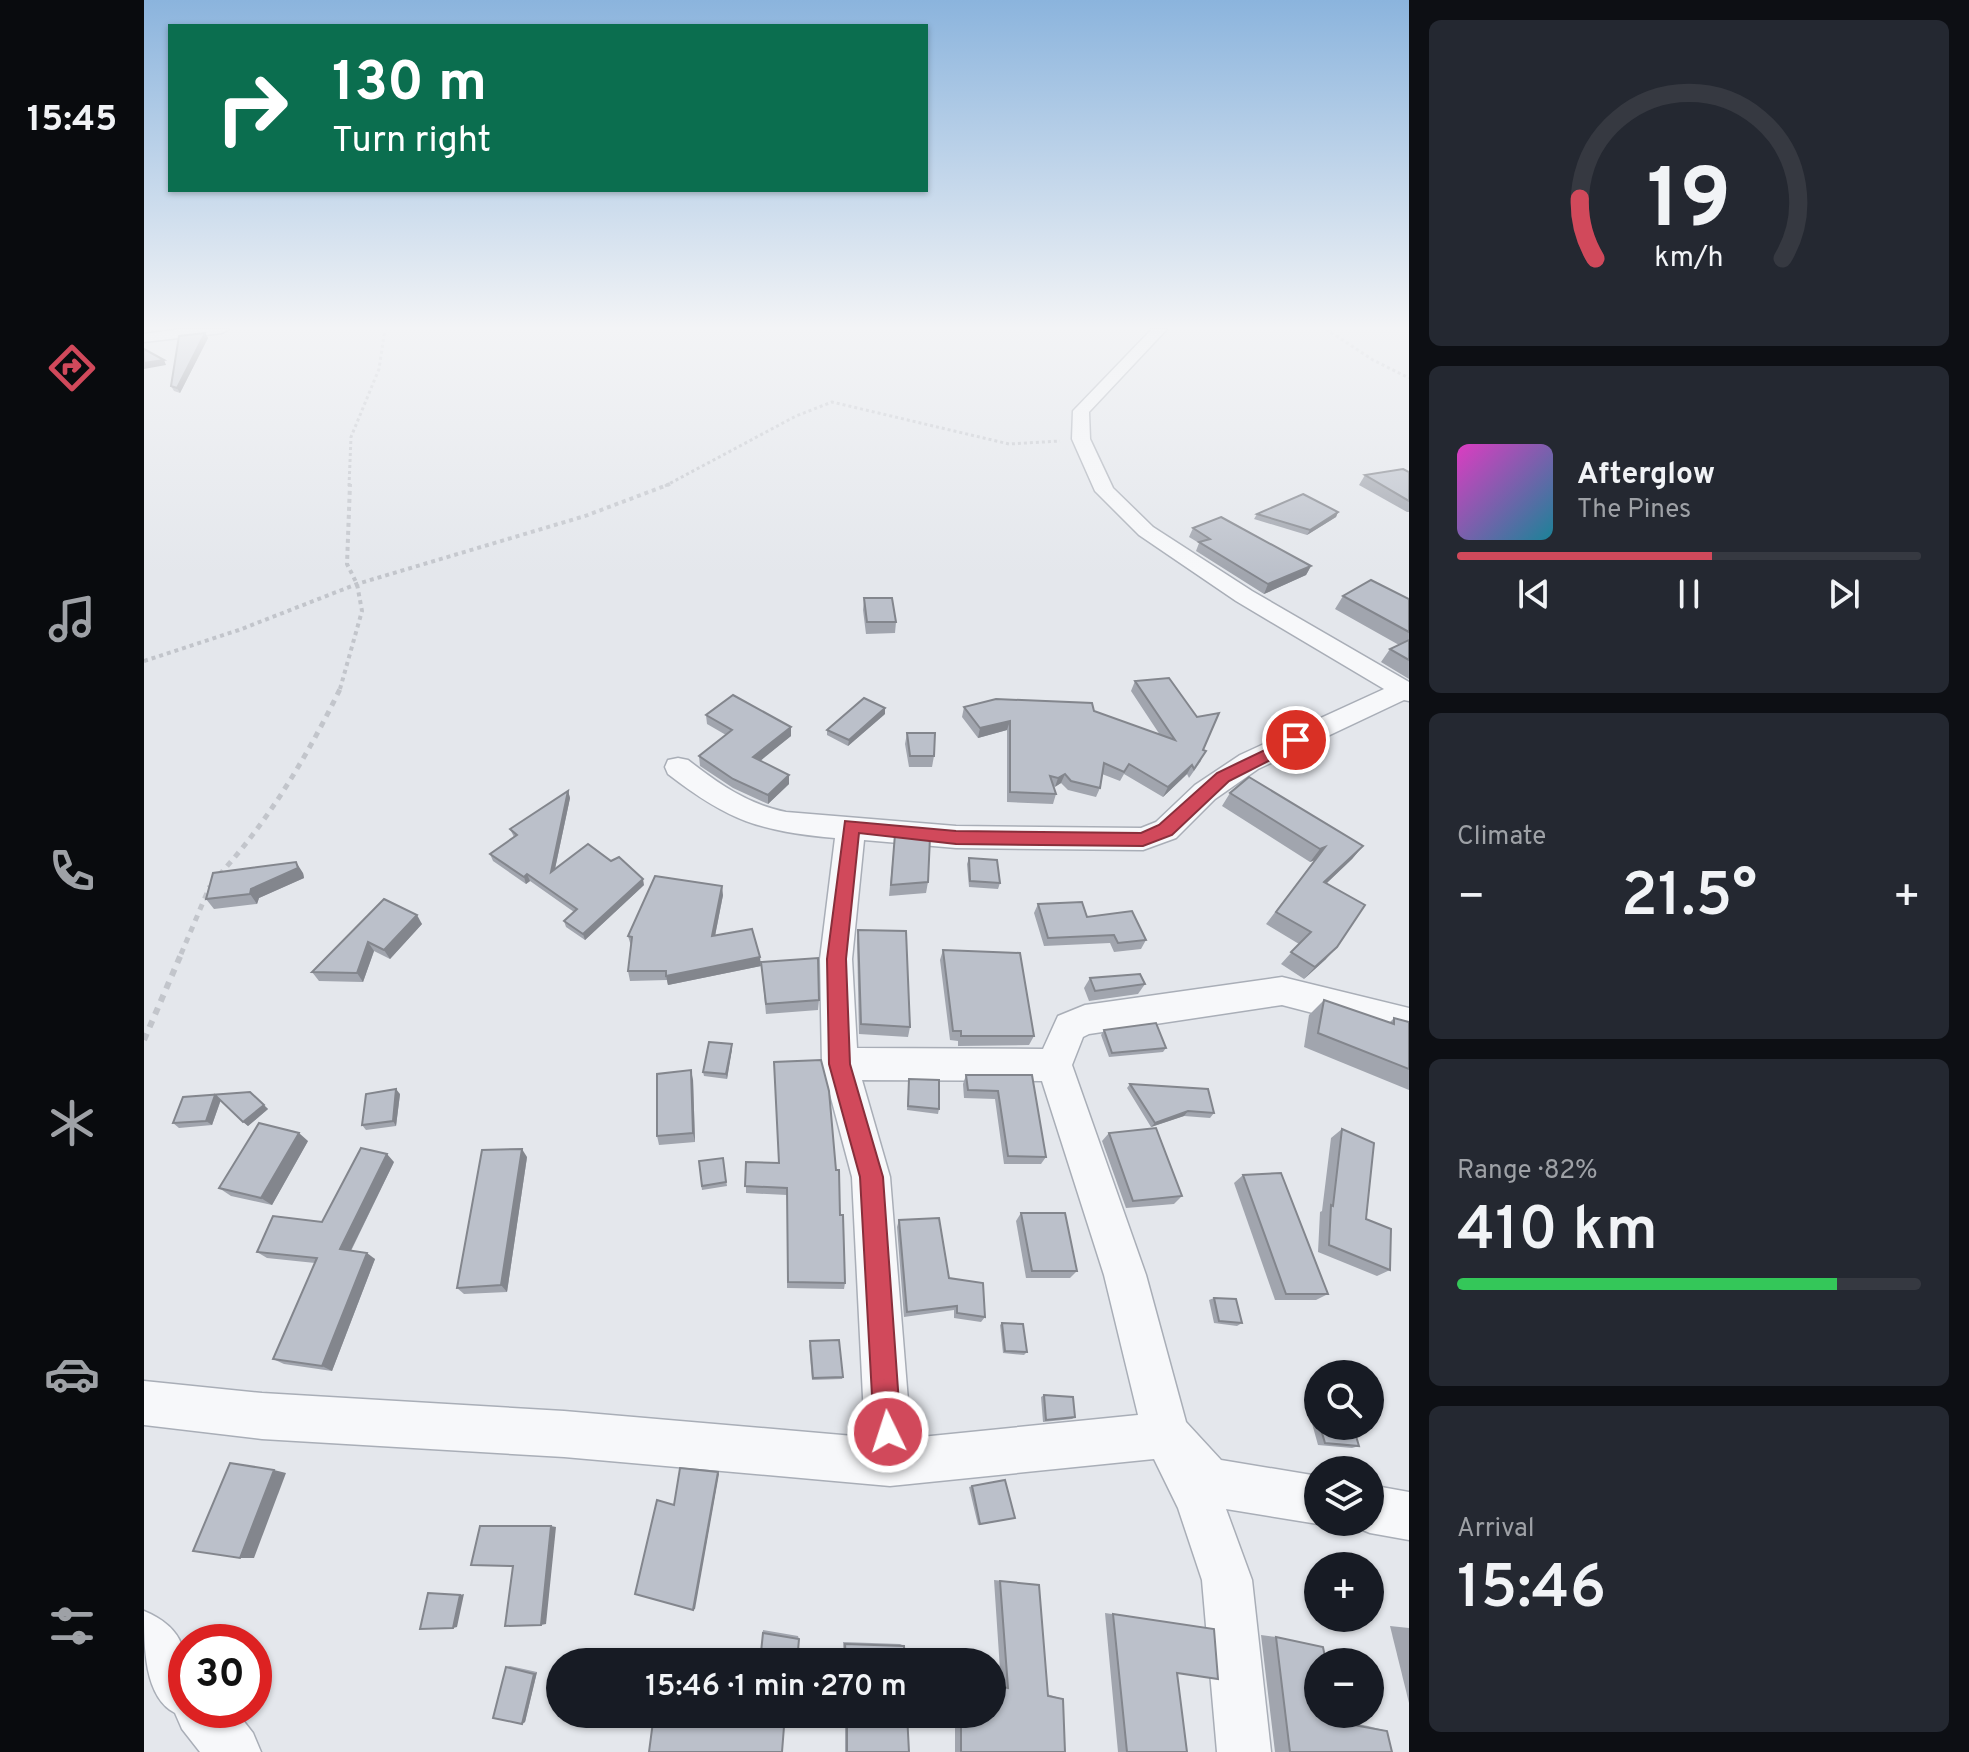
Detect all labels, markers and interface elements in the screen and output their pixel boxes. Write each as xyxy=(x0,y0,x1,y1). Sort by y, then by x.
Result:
text: 130 m xyxy=(332,50,487,120)
icon: right xyxy=(200,56,304,160)
text: 15:45 xyxy=(27,98,117,144)
text: Turn right xyxy=(332,119,491,165)
text: 19 xyxy=(1647,152,1731,257)
text: km/h xyxy=(1654,241,1724,277)
icon: directions xyxy=(44,340,100,396)
text: Afterglow xyxy=(1577,457,1715,494)
text: The Pines xyxy=(1577,494,1691,527)
icon: previous xyxy=(1512,572,1556,616)
icon: pause xyxy=(1667,572,1711,616)
icon: next xyxy=(1822,572,1866,616)
icon: music xyxy=(44,591,100,647)
pin xyxy=(1262,706,1330,774)
icon: arrive xyxy=(1274,718,1318,762)
text: Climate xyxy=(1457,821,1546,854)
icon: phone xyxy=(44,843,100,899)
text: 21.5° xyxy=(1621,861,1757,937)
text: − xyxy=(1457,871,1485,927)
text: + xyxy=(1893,871,1921,927)
icon: climate xyxy=(44,1095,100,1151)
text: Range · 82% xyxy=(1457,1155,1598,1188)
text: 410 km xyxy=(1457,1195,1658,1271)
icon: car xyxy=(44,1346,100,1402)
map controls xyxy=(1304,1360,1384,1728)
button: search xyxy=(1304,1360,1384,1440)
position arrow xyxy=(846,1390,930,1474)
button: layers xyxy=(1304,1456,1384,1536)
text: Arrival xyxy=(1457,1513,1535,1546)
button: + xyxy=(1304,1552,1384,1632)
text: 15:46 xyxy=(1457,1553,1606,1629)
icon: filters xyxy=(44,1598,100,1654)
speed limit sign: 30 xyxy=(168,1624,272,1728)
button: − xyxy=(1304,1648,1384,1728)
text: 15:46 · 1 min · 270 m xyxy=(645,1669,907,1706)

